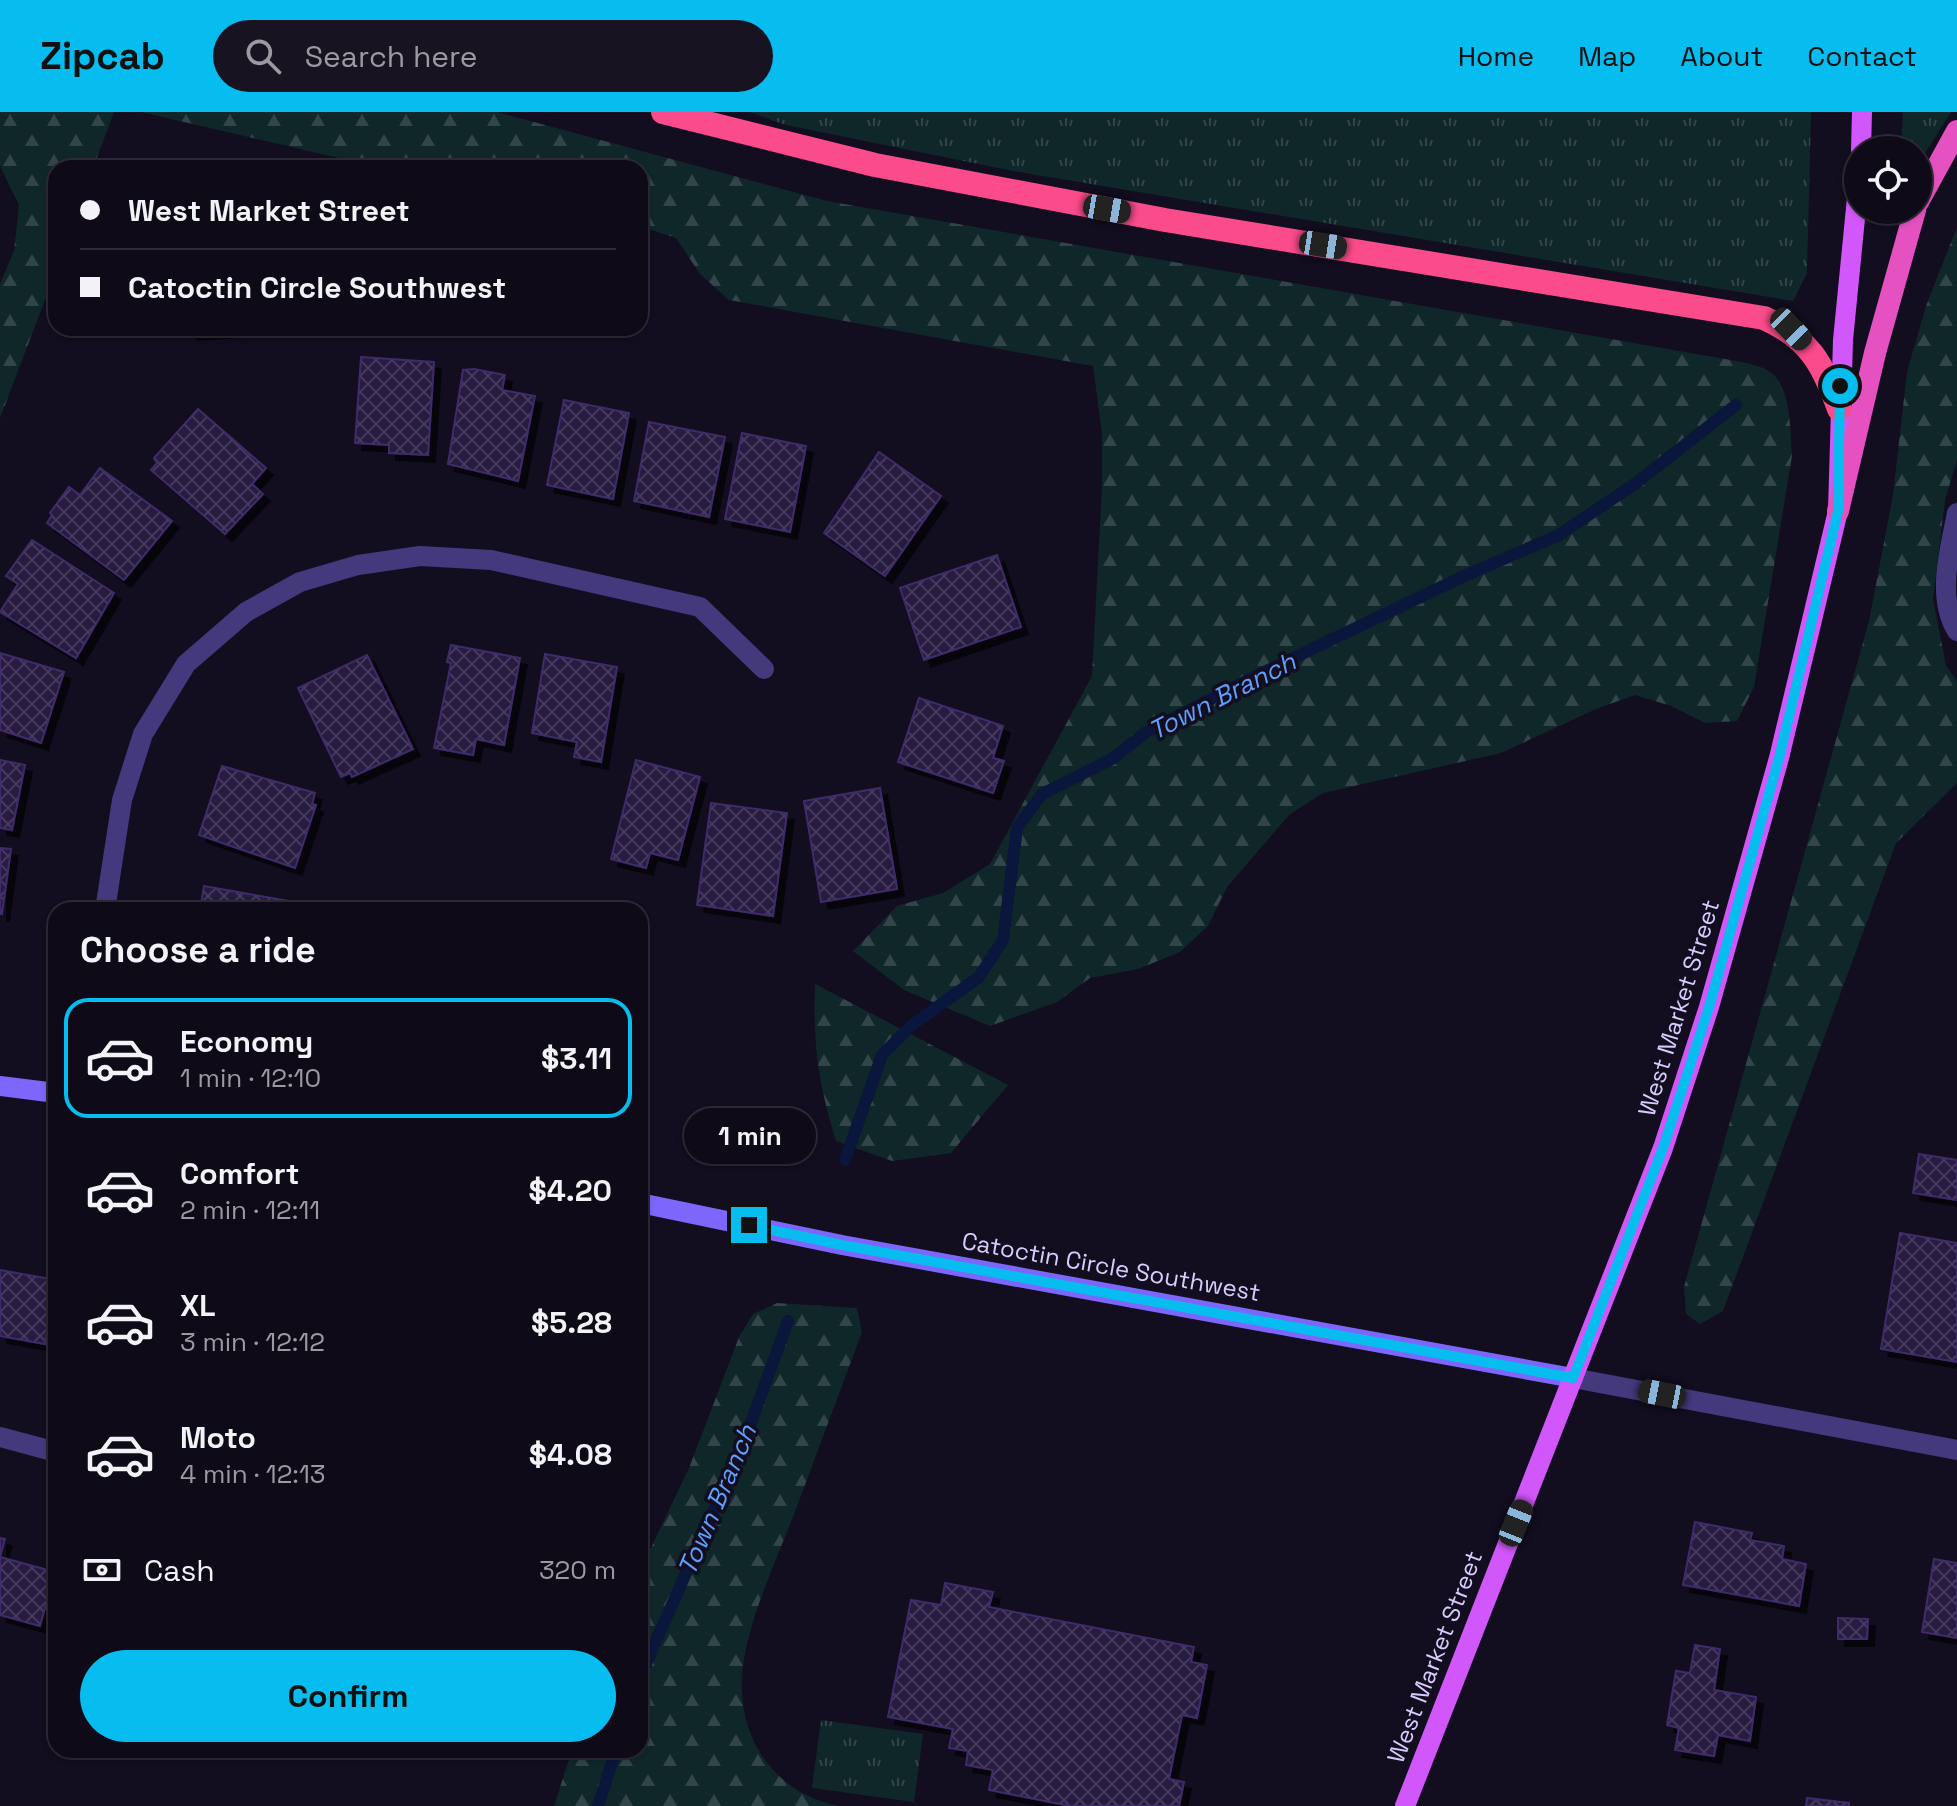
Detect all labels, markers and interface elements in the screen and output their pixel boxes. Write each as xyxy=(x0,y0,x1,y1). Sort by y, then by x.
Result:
search box xyxy=(213,20,773,92)
text: Zipcab xyxy=(40,32,165,80)
icon: search xyxy=(241,34,285,78)
text: Search here xyxy=(305,37,478,76)
text: Home xyxy=(1458,38,1534,74)
text: Map xyxy=(1578,38,1636,74)
text: About xyxy=(1680,38,1763,74)
text: Contact xyxy=(1807,38,1917,74)
map controls xyxy=(1844,136,1932,224)
button: locate xyxy=(1844,136,1932,224)
text: West Market Street xyxy=(128,191,410,230)
car xyxy=(1081,193,1133,225)
car xyxy=(1297,229,1349,261)
text: Catoctin Circle Southwest xyxy=(128,268,506,307)
car xyxy=(1766,303,1816,355)
route start xyxy=(1822,368,1858,404)
water label: Town Branch xyxy=(1143,644,1302,748)
street label: West Market Street xyxy=(1631,896,1726,1120)
text: Choose a ride xyxy=(80,927,316,973)
icon: car xyxy=(84,1022,156,1094)
text: Economy xyxy=(180,1022,313,1061)
text: $3.11 xyxy=(541,1039,612,1078)
text: 1 min · 12:10 xyxy=(180,1061,321,1095)
callout: 1 min xyxy=(683,1109,815,1165)
text: 1 min xyxy=(718,1119,782,1153)
icon: car xyxy=(84,1154,156,1226)
text: Comfort xyxy=(180,1154,299,1193)
text: $4.20 xyxy=(529,1171,612,1210)
text: 2 min · 12:11 xyxy=(180,1193,320,1227)
route end xyxy=(731,1207,767,1243)
street label: Catoctin Circle Southwest xyxy=(959,1225,1263,1308)
icon: car xyxy=(84,1286,156,1358)
text: XL xyxy=(180,1286,216,1325)
text: $5.28 xyxy=(531,1303,612,1342)
text: 3 min · 12:12 xyxy=(180,1325,325,1359)
car xyxy=(1636,1378,1688,1410)
icon: car xyxy=(84,1418,156,1490)
text: Moto xyxy=(180,1418,256,1457)
water label: Town Branch xyxy=(670,1418,764,1581)
text: $4.08 xyxy=(529,1435,612,1474)
text: 4 min · 12:13 xyxy=(180,1457,326,1491)
car xyxy=(1496,1496,1536,1550)
street label: West Market Street xyxy=(1380,1546,1489,1767)
icon: cash xyxy=(80,1548,124,1592)
text: Cash xyxy=(144,1551,215,1590)
text: 320 m xyxy=(539,1553,616,1587)
button: Confirm xyxy=(80,1650,616,1742)

